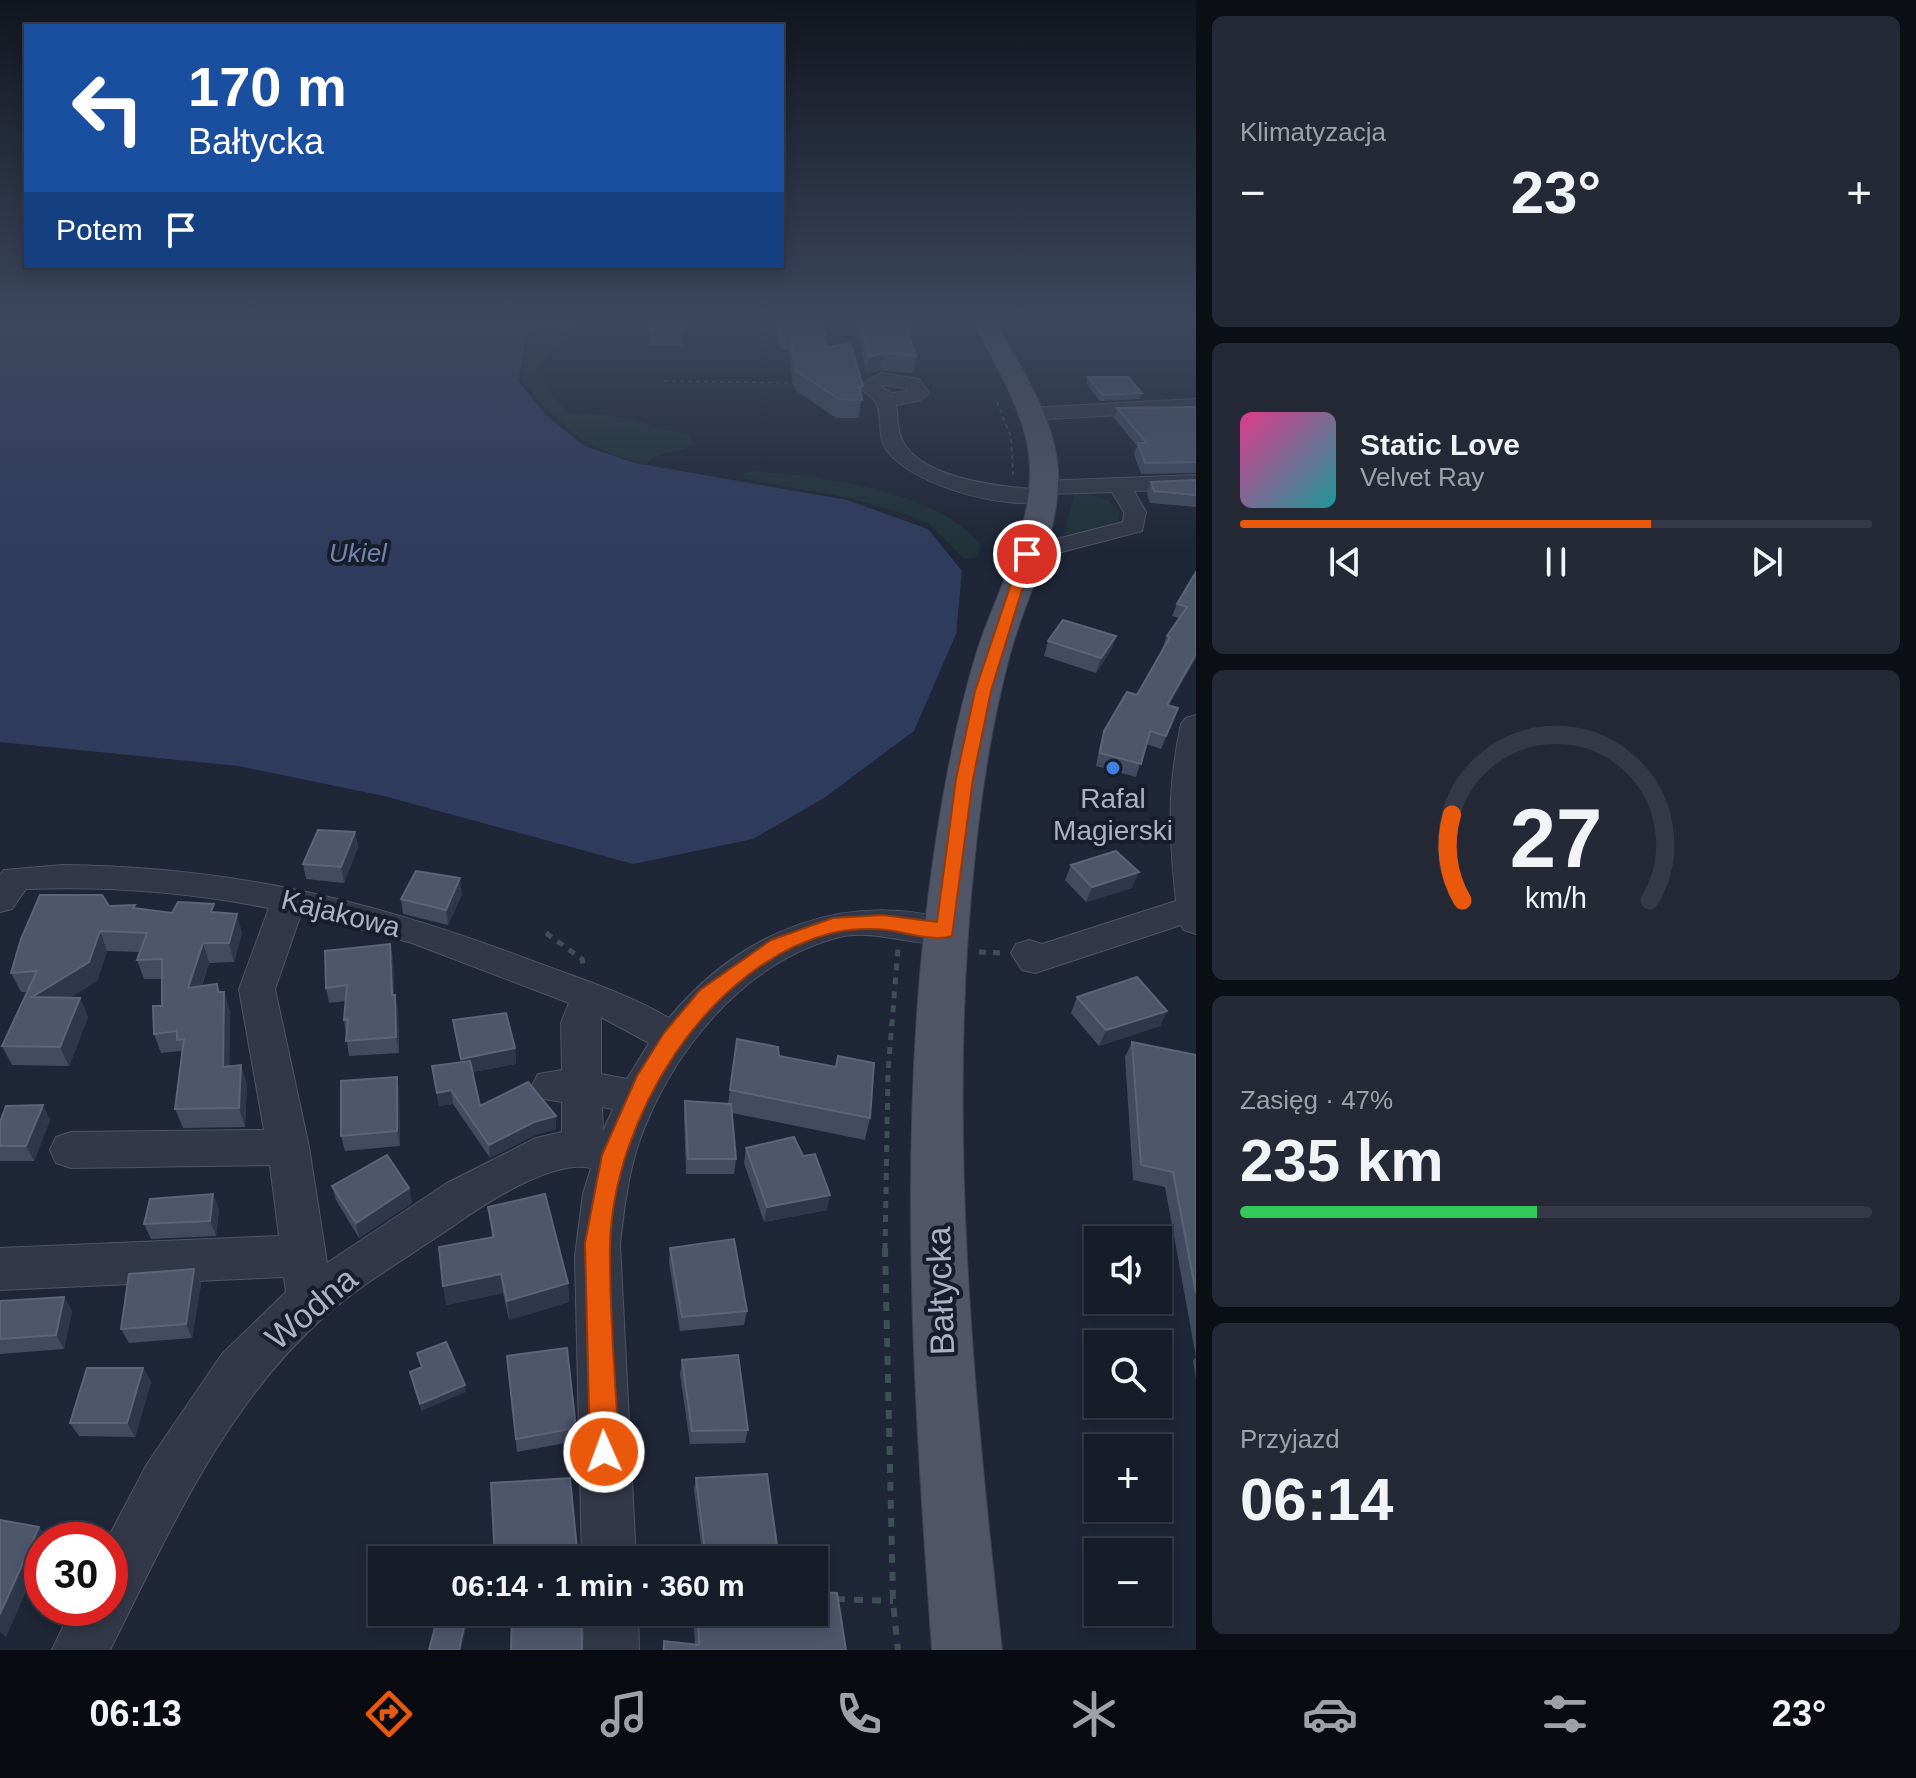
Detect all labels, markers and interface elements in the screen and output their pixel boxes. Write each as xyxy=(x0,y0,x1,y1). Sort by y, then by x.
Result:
text: 170 m xyxy=(188,55,347,118)
icon: left xyxy=(56,56,160,160)
text: Klimatyzacja xyxy=(1240,117,1386,147)
text: Bałtycka xyxy=(188,121,324,162)
text: 23° xyxy=(1511,159,1601,226)
text: − xyxy=(1240,168,1266,217)
text: + xyxy=(1846,168,1872,217)
icon: arrive xyxy=(159,208,203,252)
text: Potem xyxy=(56,213,143,246)
text: Static Love xyxy=(1360,428,1520,461)
text: Velvet Ray xyxy=(1360,462,1484,492)
pin xyxy=(993,520,1061,588)
icon: arrive xyxy=(1005,532,1049,576)
water label: Ukiel xyxy=(329,538,388,568)
icon: previous xyxy=(1323,540,1367,584)
icon: pause xyxy=(1534,540,1578,584)
icon: next xyxy=(1745,540,1789,584)
marker: Rafal Magierski xyxy=(1104,759,1122,777)
place label: Rafal Magierski xyxy=(1053,783,1173,846)
text: 27 xyxy=(1510,792,1602,885)
text: km/h xyxy=(1525,882,1587,914)
street label: Kajakowa xyxy=(278,884,404,943)
text: Zasięg · 47% xyxy=(1240,1085,1393,1115)
text: 235 km xyxy=(1240,1127,1444,1194)
street label: Bałtycka xyxy=(919,1226,961,1356)
map controls xyxy=(1084,1226,1172,1626)
button: sound xyxy=(1084,1226,1172,1314)
street label: Wodna xyxy=(258,1259,364,1357)
button: search xyxy=(1084,1330,1172,1418)
position arrow xyxy=(562,1410,646,1494)
text: Przyjazd xyxy=(1240,1424,1340,1454)
button: + xyxy=(1084,1434,1172,1522)
text: 06:14 xyxy=(1240,1466,1393,1533)
speed limit sign: 30 xyxy=(24,1522,128,1626)
button: − xyxy=(1084,1538,1172,1626)
text: 06:14 · 1 min · 360 m xyxy=(451,1569,745,1602)
icon: directions xyxy=(361,1686,417,1742)
icon: music xyxy=(596,1686,652,1742)
icon: phone xyxy=(831,1686,887,1742)
icon: climate xyxy=(1066,1686,1122,1742)
icon: car xyxy=(1302,1686,1358,1742)
icon: filters xyxy=(1537,1686,1593,1742)
text: 06:13 xyxy=(90,1693,182,1734)
text: 23° xyxy=(1772,1693,1826,1734)

